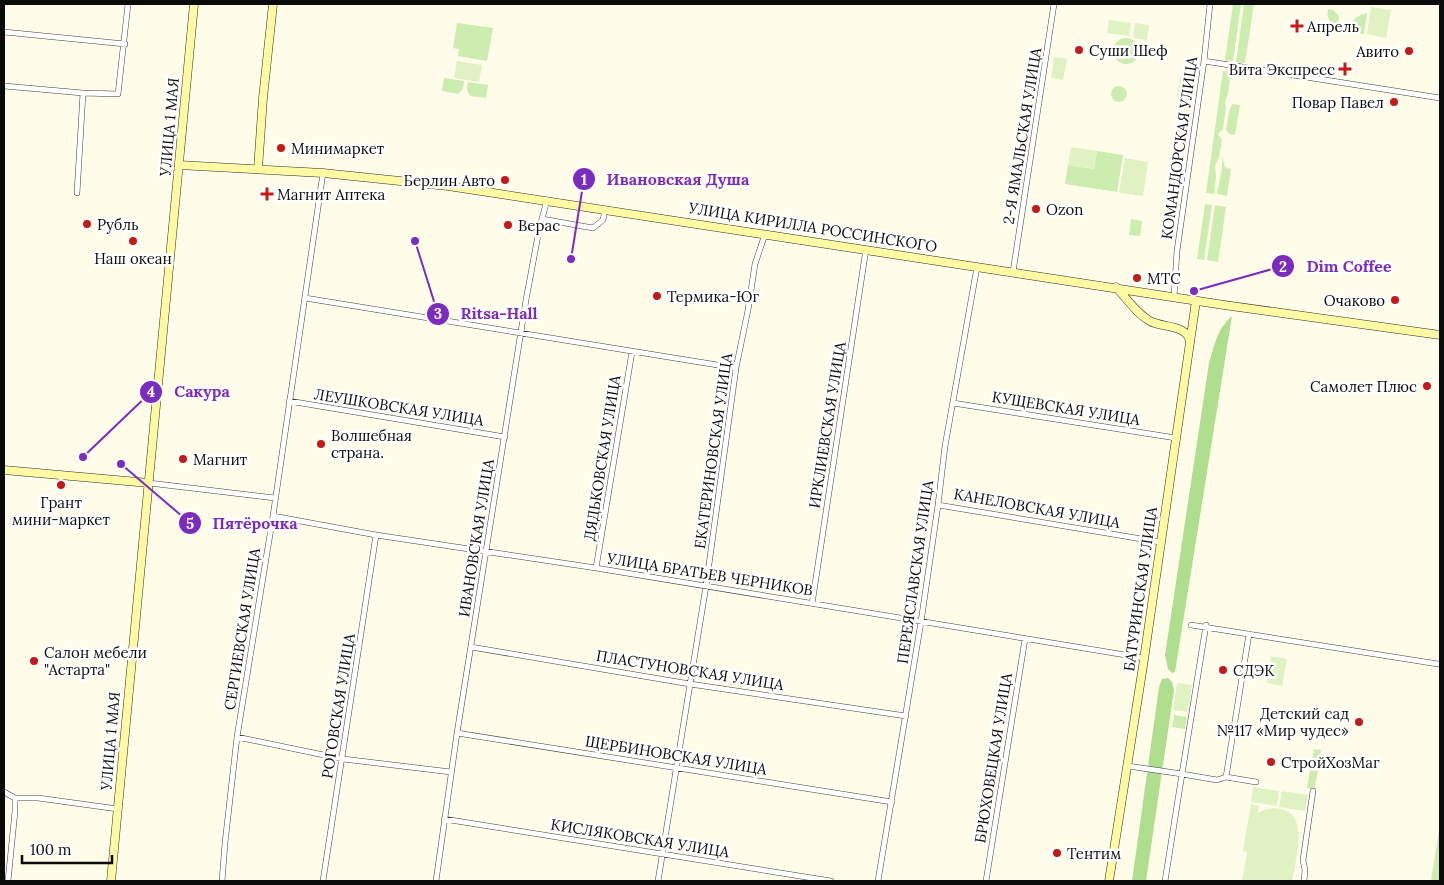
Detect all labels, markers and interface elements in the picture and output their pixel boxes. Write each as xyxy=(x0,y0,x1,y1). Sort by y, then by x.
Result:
place label: Апрель xyxy=(1306,17,1359,36)
marker: Апрель xyxy=(1291,20,1303,32)
place label: Суши Шеф xyxy=(1089,41,1168,60)
place label: Авито xyxy=(1355,42,1399,61)
marker: Суши Шеф xyxy=(1073,44,1085,56)
marker: Авито xyxy=(1403,45,1415,57)
street label: 2-Я ЯМАЛЬСКАЯ УЛИЦА xyxy=(999,46,1045,226)
street label: КОМАНДОРСКАЯ УЛИЦА xyxy=(1157,55,1201,241)
place label: Вита Экспресс xyxy=(1229,60,1335,79)
marker: Вита Экспресс xyxy=(1339,63,1351,75)
street label: УЛИЦА 1 МАЯ xyxy=(155,77,183,178)
place label: Повар Павел xyxy=(1292,93,1384,112)
marker: Повар Павел xyxy=(1388,96,1400,108)
place label: Минимаркет xyxy=(291,139,385,158)
marker: Минимаркет xyxy=(275,142,287,154)
callout: Ивановская Душа xyxy=(572,164,760,195)
text: Ивановская Душа xyxy=(607,169,750,189)
text: 1 xyxy=(581,170,587,189)
place label: Берлин Авто xyxy=(404,171,495,190)
marker: Берлин Авто xyxy=(499,174,511,186)
place label: Магнит Аптека xyxy=(277,185,385,204)
marker: Магнит Аптека xyxy=(261,188,273,200)
street label: УЛИЦА КИРИЛЛА РОССИНСКОГО xyxy=(687,198,939,256)
place label: Ozon xyxy=(1046,200,1083,219)
marker: Ozon xyxy=(1030,203,1042,215)
place label: Рубль xyxy=(97,215,139,234)
place label: Верас xyxy=(518,216,560,235)
marker: Рубль xyxy=(81,218,93,230)
marker: Верас xyxy=(502,219,514,231)
marker: Наш океан xyxy=(127,235,139,247)
place label: Наш океан xyxy=(94,249,172,268)
callout: Dim Coffee xyxy=(1271,251,1401,282)
text: Dim Coffee xyxy=(1306,256,1392,276)
text: 2 xyxy=(1279,257,1287,276)
place label: МТС xyxy=(1147,269,1181,288)
marker: МТС xyxy=(1131,272,1143,284)
place label: Термика-Юг xyxy=(667,287,759,306)
marker: Термика-Юг xyxy=(651,290,663,302)
place label: Очаково xyxy=(1324,291,1385,310)
marker: Очаково xyxy=(1389,294,1401,306)
callout: Ritsa-Hall xyxy=(426,298,548,329)
text: Ritsa-Hall xyxy=(460,303,538,323)
text: 3 xyxy=(434,304,442,323)
street label: ИРКЛИЕВСКАЯ УЛИЦА xyxy=(804,340,850,510)
street label: ЕКАТЕРИНОВСКАЯ УЛИЦА xyxy=(690,351,736,550)
street label: ДЯДЬКОВСКАЯ УЛИЦА xyxy=(580,373,625,542)
callout: Сакура xyxy=(139,376,240,407)
place label: Самолет Плюс xyxy=(1310,377,1417,396)
marker: Самолет Плюс xyxy=(1421,380,1433,392)
text: Сакура xyxy=(174,381,230,401)
text: 4 xyxy=(147,382,155,401)
street label: ЛЕУШКОВСКАЯ УЛИЦА xyxy=(313,384,486,430)
street label: КУЩЕВСКАЯ УЛИЦА xyxy=(991,387,1142,429)
place label: Волшебная страна. xyxy=(331,426,412,462)
marker: Волшебная страна. xyxy=(315,438,327,450)
place label: Магнит xyxy=(193,450,248,469)
marker: Магнит xyxy=(177,453,189,465)
street label: ИВАНОВСКАЯ УЛИЦА xyxy=(454,457,498,618)
street label: ПЕРЕЯСЛАВСКАЯ УЛИЦА xyxy=(893,478,937,665)
marker: Грант мини-маркет xyxy=(55,479,67,491)
street label: КАНЕЛОВСКАЯ УЛИЦА xyxy=(952,484,1122,532)
place label: Грант мини-маркет xyxy=(12,493,110,529)
street label: БАТУРИНСКАЯ УЛИЦА xyxy=(1119,505,1161,672)
callout: Пятёрочка xyxy=(178,508,308,539)
text: Пятёрочка xyxy=(212,513,298,533)
text: 5 xyxy=(186,514,194,533)
street label: СЕРГИЕВСКАЯ УЛИЦА xyxy=(220,546,264,711)
street label: УЛИЦА БРАТЬЕВ ЧЕРНИКОВ xyxy=(605,548,814,600)
street label: РОГОВСКАЯ УЛИЦА xyxy=(317,632,359,780)
place label: Салон мебели "Астарта" xyxy=(44,643,147,679)
street label: ПЛАСТУНОВСКАЯ УЛИЦА xyxy=(595,646,786,694)
marker: Салон мебели "Астарта" xyxy=(28,655,40,667)
place label: СДЭК xyxy=(1233,661,1275,680)
marker: СДЭК xyxy=(1217,664,1229,676)
street label: БРЮХОВЕЦКАЯ УЛИЦА xyxy=(970,671,1016,844)
street label: УЛИЦА 1 МАЯ xyxy=(96,691,124,792)
place label: Детский сад №117 «Мир чудес» xyxy=(1217,704,1349,740)
marker: Детский сад №117 «Мир чудес» xyxy=(1353,716,1365,728)
street label: ЩЕРБИНОВСКАЯ УЛИЦА xyxy=(584,731,769,779)
place label: СтройХозМаг xyxy=(1281,753,1380,772)
marker: СтройХозМаг xyxy=(1265,756,1277,768)
street label: КИСЛЯКОВСКАЯ УЛИЦА xyxy=(549,815,731,862)
scale bar xyxy=(22,832,112,864)
text: 100 m xyxy=(30,840,71,859)
place label: Тентим xyxy=(1067,844,1121,863)
marker: Тентим xyxy=(1051,847,1063,859)

